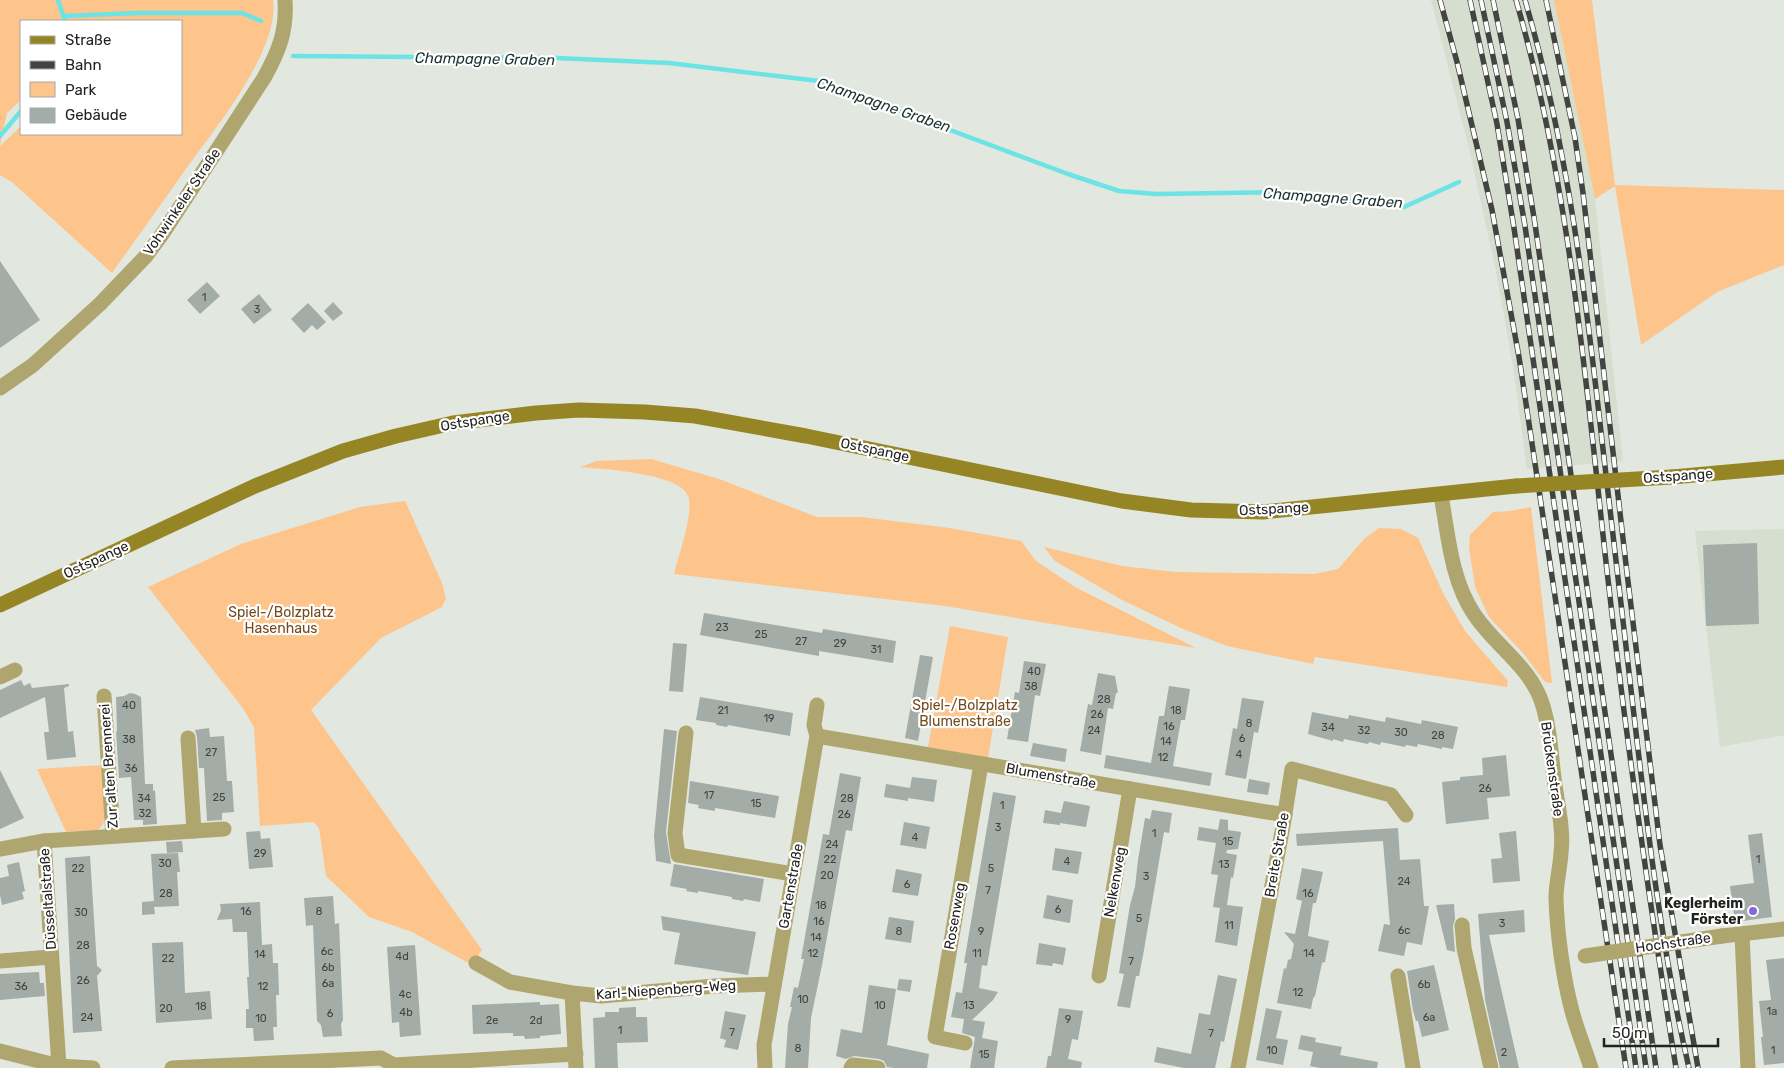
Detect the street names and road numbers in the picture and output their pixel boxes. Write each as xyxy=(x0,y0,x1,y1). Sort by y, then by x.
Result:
street label: Vohwinkeler Straße xyxy=(140,145,224,259)
street label: Ostspange xyxy=(439,407,511,435)
street label: Ostspange xyxy=(839,434,911,466)
street label: Ostspange xyxy=(1643,465,1714,487)
street label: Ostspange xyxy=(1239,499,1310,519)
street label: Ostspange xyxy=(61,537,131,582)
street label: Zur alten Brennerei xyxy=(96,703,122,829)
street label: Brückenstraße xyxy=(1537,720,1567,818)
street label: Blumenstraße xyxy=(1004,760,1098,792)
street label: Breite Straße xyxy=(1261,811,1293,899)
street label: Gartenstraße xyxy=(775,842,807,930)
street label: Nelkenweg xyxy=(1100,845,1130,919)
street label: Düsseltalstraße xyxy=(36,847,60,950)
street label: Rosenweg xyxy=(941,881,969,951)
street label: Hochstraße xyxy=(1634,929,1712,957)
street label: Karl-Niepenberg-Weg xyxy=(595,977,737,1003)

